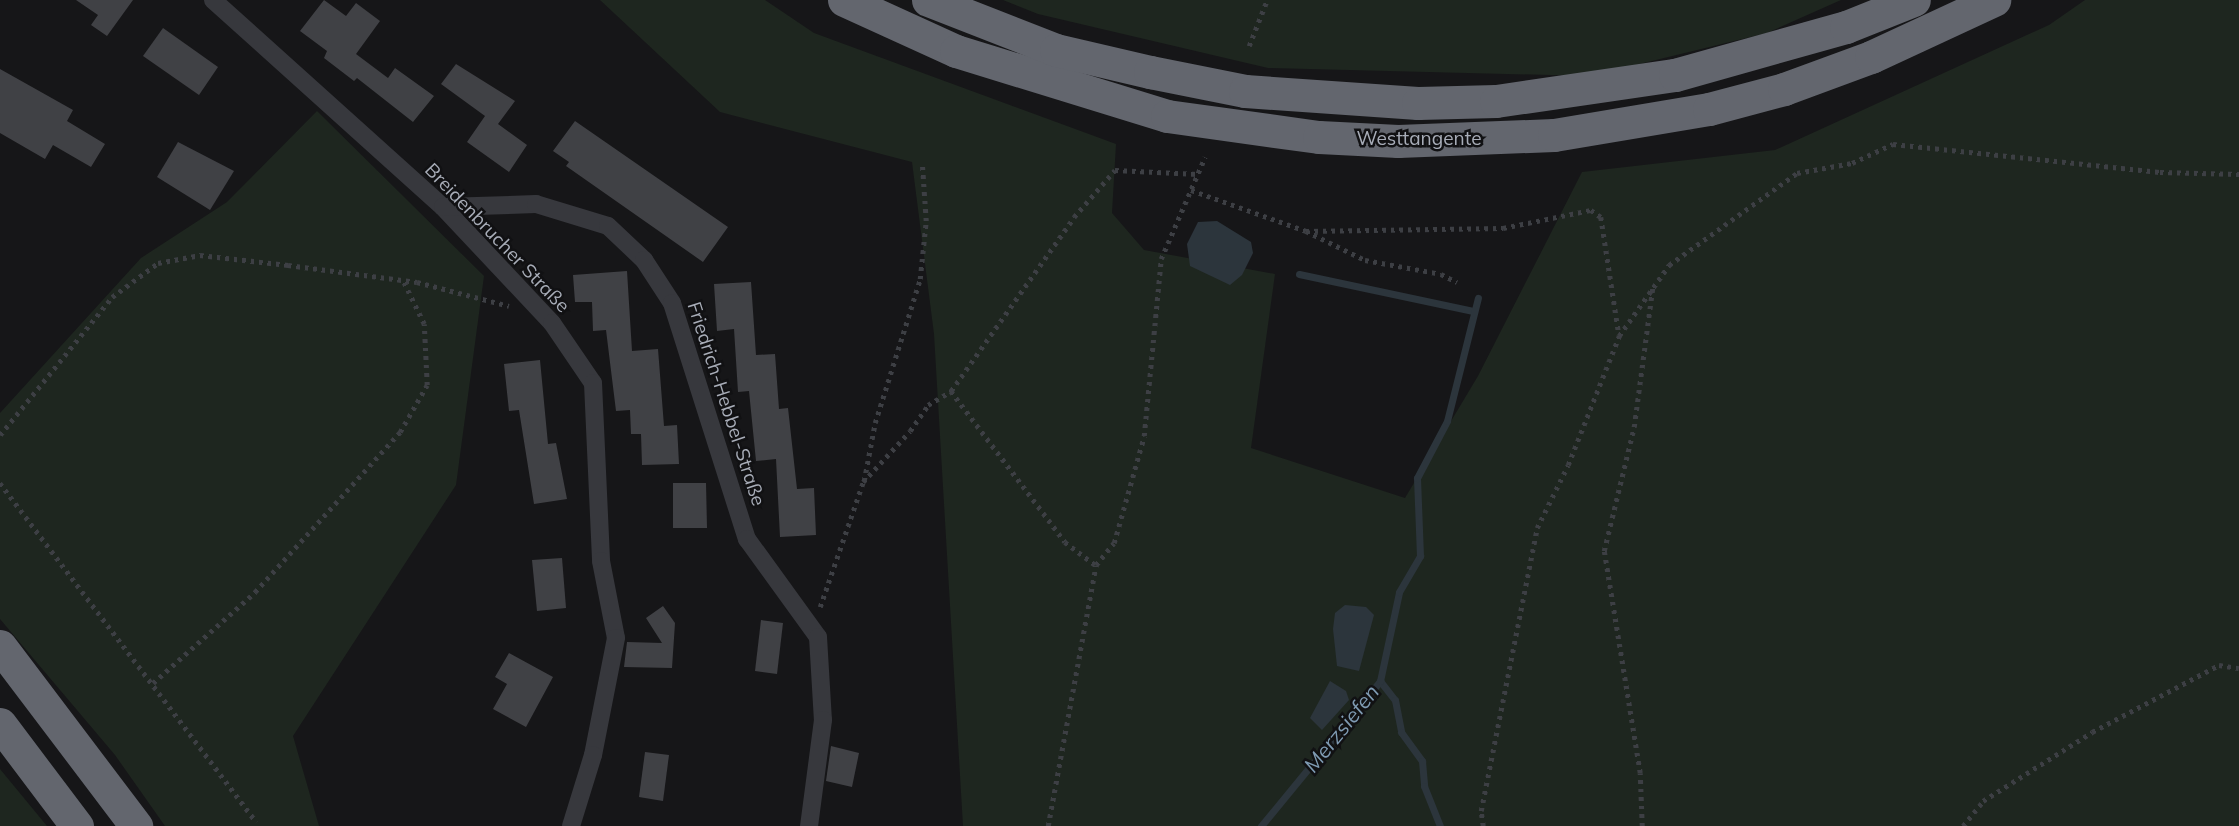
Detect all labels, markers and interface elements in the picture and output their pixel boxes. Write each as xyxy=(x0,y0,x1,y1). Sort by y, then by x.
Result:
street label: Westtangente xyxy=(1356,128,1482,150)
street label: Breidenbrucher Straße xyxy=(420,159,574,317)
street label: Friedrich-Hebbel-Straße xyxy=(682,299,770,509)
water label: Merzsiefen xyxy=(1298,679,1384,777)

